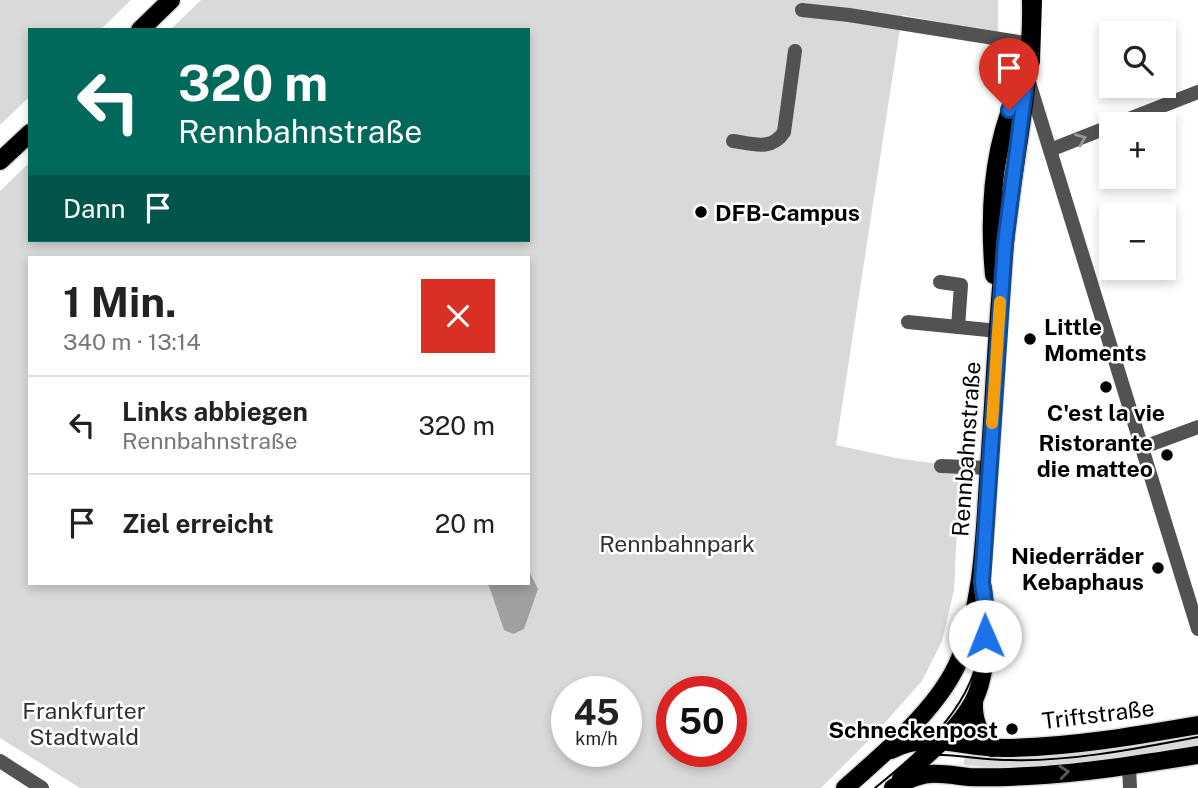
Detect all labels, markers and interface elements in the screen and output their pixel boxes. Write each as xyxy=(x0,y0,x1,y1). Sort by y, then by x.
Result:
map controls xyxy=(1099,21,1176,280)
button: search xyxy=(1099,21,1176,98)
pin xyxy=(979,38,1039,110)
icon: arrive xyxy=(990,49,1028,87)
text: 320 m xyxy=(178,54,328,112)
icon: left xyxy=(63,56,154,147)
button: + xyxy=(1099,112,1176,189)
text: Rennbahnstraße xyxy=(178,113,422,150)
one-way arrow xyxy=(1074,133,1086,147)
icon: arrive xyxy=(139,189,177,227)
text: Dann xyxy=(63,193,125,224)
place label: DFB-Campus xyxy=(715,199,860,226)
button: − xyxy=(1099,203,1176,280)
marker: DFB-Campus xyxy=(693,204,709,220)
text: 1 Min. xyxy=(63,277,177,326)
button: close xyxy=(421,279,495,353)
place label: Little Moments xyxy=(1044,313,1147,366)
text: 340 m · 13:14 xyxy=(63,328,201,355)
marker: Little Moments xyxy=(1022,331,1038,347)
street label: Rennbahnstraße xyxy=(946,360,986,538)
marker: C'est la vie xyxy=(1098,379,1114,395)
text: Links abbiegen xyxy=(122,396,308,427)
place label: C'est la vie xyxy=(1047,399,1165,426)
icon: left xyxy=(63,406,101,444)
text: 320 m xyxy=(418,410,495,441)
text: Rennbahnstraße xyxy=(122,427,298,454)
place label: Ristorante die matteo xyxy=(1037,429,1153,482)
marker: Ristorante die matteo xyxy=(1159,447,1175,463)
icon: arrive xyxy=(63,504,101,542)
text: Ziel erreicht xyxy=(122,508,274,539)
text: 20 m xyxy=(435,508,495,539)
park label: Rennbahnpark xyxy=(599,530,755,557)
place label: Niederräder Kebaphaus xyxy=(1011,542,1144,595)
marker: Niederräder Kebaphaus xyxy=(1150,560,1166,576)
position arrow xyxy=(948,599,1022,673)
speed limit sign: 50 xyxy=(656,676,747,767)
text: 45 xyxy=(573,692,620,733)
street label: Triftstraße xyxy=(1040,694,1156,734)
park label: Frankfurter Stadtwald xyxy=(22,697,146,750)
place label: Schneckenpost xyxy=(828,716,998,743)
marker: Schneckenpost xyxy=(1004,721,1020,737)
text: km/h xyxy=(575,728,618,749)
one-way arrow xyxy=(1058,765,1069,780)

